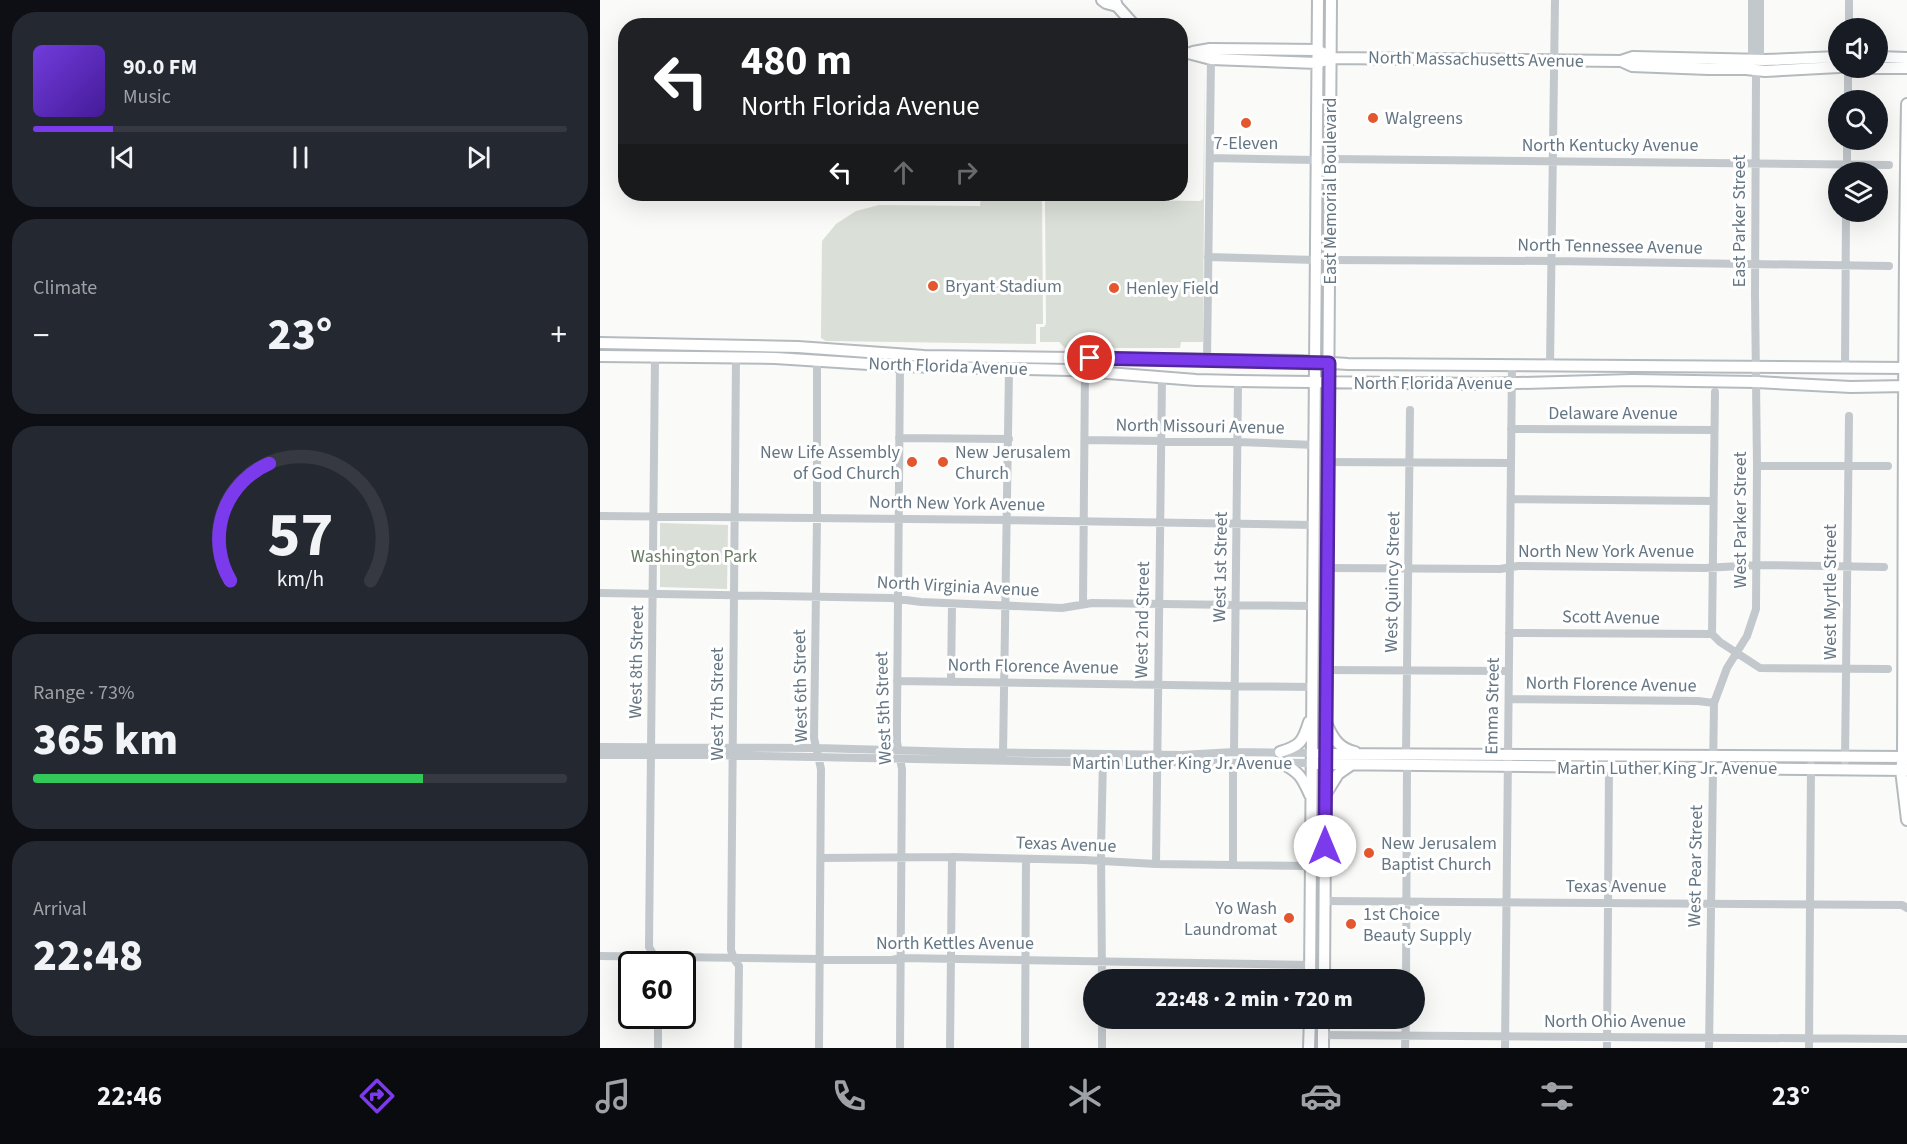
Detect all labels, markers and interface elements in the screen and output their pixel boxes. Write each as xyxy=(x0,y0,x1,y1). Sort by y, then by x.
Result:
map controls xyxy=(1828,18,1888,222)
button: sound xyxy=(1828,18,1888,78)
text: 480 m xyxy=(741,31,852,91)
icon: left xyxy=(642,42,720,120)
street label: North Massachusetts Avenue xyxy=(1368,45,1584,74)
text: 90.0 FM xyxy=(123,51,197,83)
text: Music xyxy=(123,83,171,111)
text: North Florida Avenue xyxy=(741,87,980,126)
button: search xyxy=(1828,90,1888,150)
street label: East Memorial Boulevard xyxy=(1318,98,1343,284)
place label: Walgreens xyxy=(1385,106,1463,131)
marker: Walgreens xyxy=(1366,111,1380,125)
marker: 7-Eleven xyxy=(1239,116,1253,130)
place label: 7-Eleven xyxy=(1214,131,1278,156)
street label: North Kentucky Avenue xyxy=(1522,133,1698,158)
icon: previous xyxy=(106,141,139,174)
icon: pause xyxy=(284,141,317,174)
icon: next xyxy=(462,141,495,174)
street label: East Parker Street xyxy=(1727,155,1752,287)
icon: left xyxy=(824,156,857,189)
icon: ahead xyxy=(887,156,920,189)
icon: right xyxy=(950,156,983,189)
button: layers xyxy=(1828,162,1888,222)
street label: North Tennessee Avenue xyxy=(1517,232,1703,261)
text: Climate xyxy=(33,274,97,302)
place label: Bryant Stadium xyxy=(945,274,1062,299)
place label: Henley Field xyxy=(1126,276,1219,301)
marker: Bryant Stadium xyxy=(926,279,940,293)
marker: Henley Field xyxy=(1107,281,1121,295)
text: 23° xyxy=(268,303,332,367)
text: − xyxy=(33,312,49,359)
text: + xyxy=(551,312,567,359)
pin xyxy=(1064,332,1115,383)
icon: arrive xyxy=(1073,341,1106,374)
street label: North Florida Avenue xyxy=(868,351,1028,382)
street label: North Florida Avenue xyxy=(1353,371,1513,396)
street label: Delaware Avenue xyxy=(1548,401,1678,426)
street label: North Missouri Avenue xyxy=(1115,413,1285,440)
place label: New Life Assembly of God Church xyxy=(760,440,901,486)
place label: New Jerusalem Church xyxy=(955,440,1071,486)
street label: West Parker Street xyxy=(1728,451,1753,589)
marker: New Life Assembly of God Church xyxy=(905,455,919,469)
marker: New Jerusalem Church xyxy=(936,455,950,469)
street label: North New York Avenue xyxy=(869,489,1045,518)
text: 57 xyxy=(267,491,333,580)
street label: West 1st Street xyxy=(1207,511,1234,623)
street label: West Quincy Street xyxy=(1379,511,1406,653)
street label: West Myrtle Street xyxy=(1818,524,1843,660)
street label: North New York Avenue xyxy=(1518,539,1694,564)
park label: Washington Park xyxy=(631,544,757,569)
street label: West 2nd Street xyxy=(1129,561,1156,679)
text: km/h xyxy=(276,564,324,595)
street label: North Virginia Avenue xyxy=(876,570,1040,603)
street label: Scott Avenue xyxy=(1562,604,1660,631)
street label: West 8th Street xyxy=(623,605,650,719)
street label: West 6th Street xyxy=(787,629,814,743)
street label: West 7th Street xyxy=(705,647,730,761)
street label: West 5th Street xyxy=(869,651,898,765)
street label: North Florence Avenue xyxy=(947,653,1119,680)
street label: Emma Street xyxy=(1479,657,1506,755)
street label: North Florence Avenue xyxy=(1525,671,1697,698)
text: Range · 73% xyxy=(33,679,134,707)
text: 365 km xyxy=(33,708,178,772)
street label: Martin Luther King Jr. Avenue xyxy=(1072,751,1292,776)
street label: Martin Luther King Jr. Avenue xyxy=(1557,756,1777,781)
street label: West Pear Street xyxy=(1682,805,1709,927)
position arrow xyxy=(1293,814,1357,878)
street label: Texas Avenue xyxy=(1015,830,1117,859)
place label: New Jerusalem Baptist Church xyxy=(1381,831,1497,877)
marker: New Jerusalem Baptist Church xyxy=(1362,846,1376,860)
street label: Texas Avenue xyxy=(1566,874,1666,899)
text: Arrival xyxy=(33,895,87,923)
place label: Yo Wash Laundromat xyxy=(1184,896,1277,942)
place label: 1st Choice Beauty Supply xyxy=(1363,902,1472,948)
marker: Yo Wash Laundromat xyxy=(1282,911,1296,925)
marker: 1st Choice Beauty Supply xyxy=(1344,917,1358,931)
text: 22:48 xyxy=(33,924,143,988)
street label: North Kettles Avenue xyxy=(876,931,1034,956)
speed limit sign: 60 xyxy=(618,951,696,1029)
text: 22:48 · 2 min · 720 m xyxy=(1155,983,1353,1015)
street label: North Ohio Avenue xyxy=(1544,1009,1686,1034)
icon: directions xyxy=(356,1075,398,1117)
icon: music xyxy=(592,1075,634,1117)
icon: phone xyxy=(828,1075,870,1117)
icon: climate xyxy=(1064,1075,1106,1117)
icon: car xyxy=(1300,1075,1342,1117)
icon: filters xyxy=(1536,1075,1578,1117)
text: 22:46 xyxy=(97,1077,162,1116)
text: 23° xyxy=(1772,1077,1810,1116)

